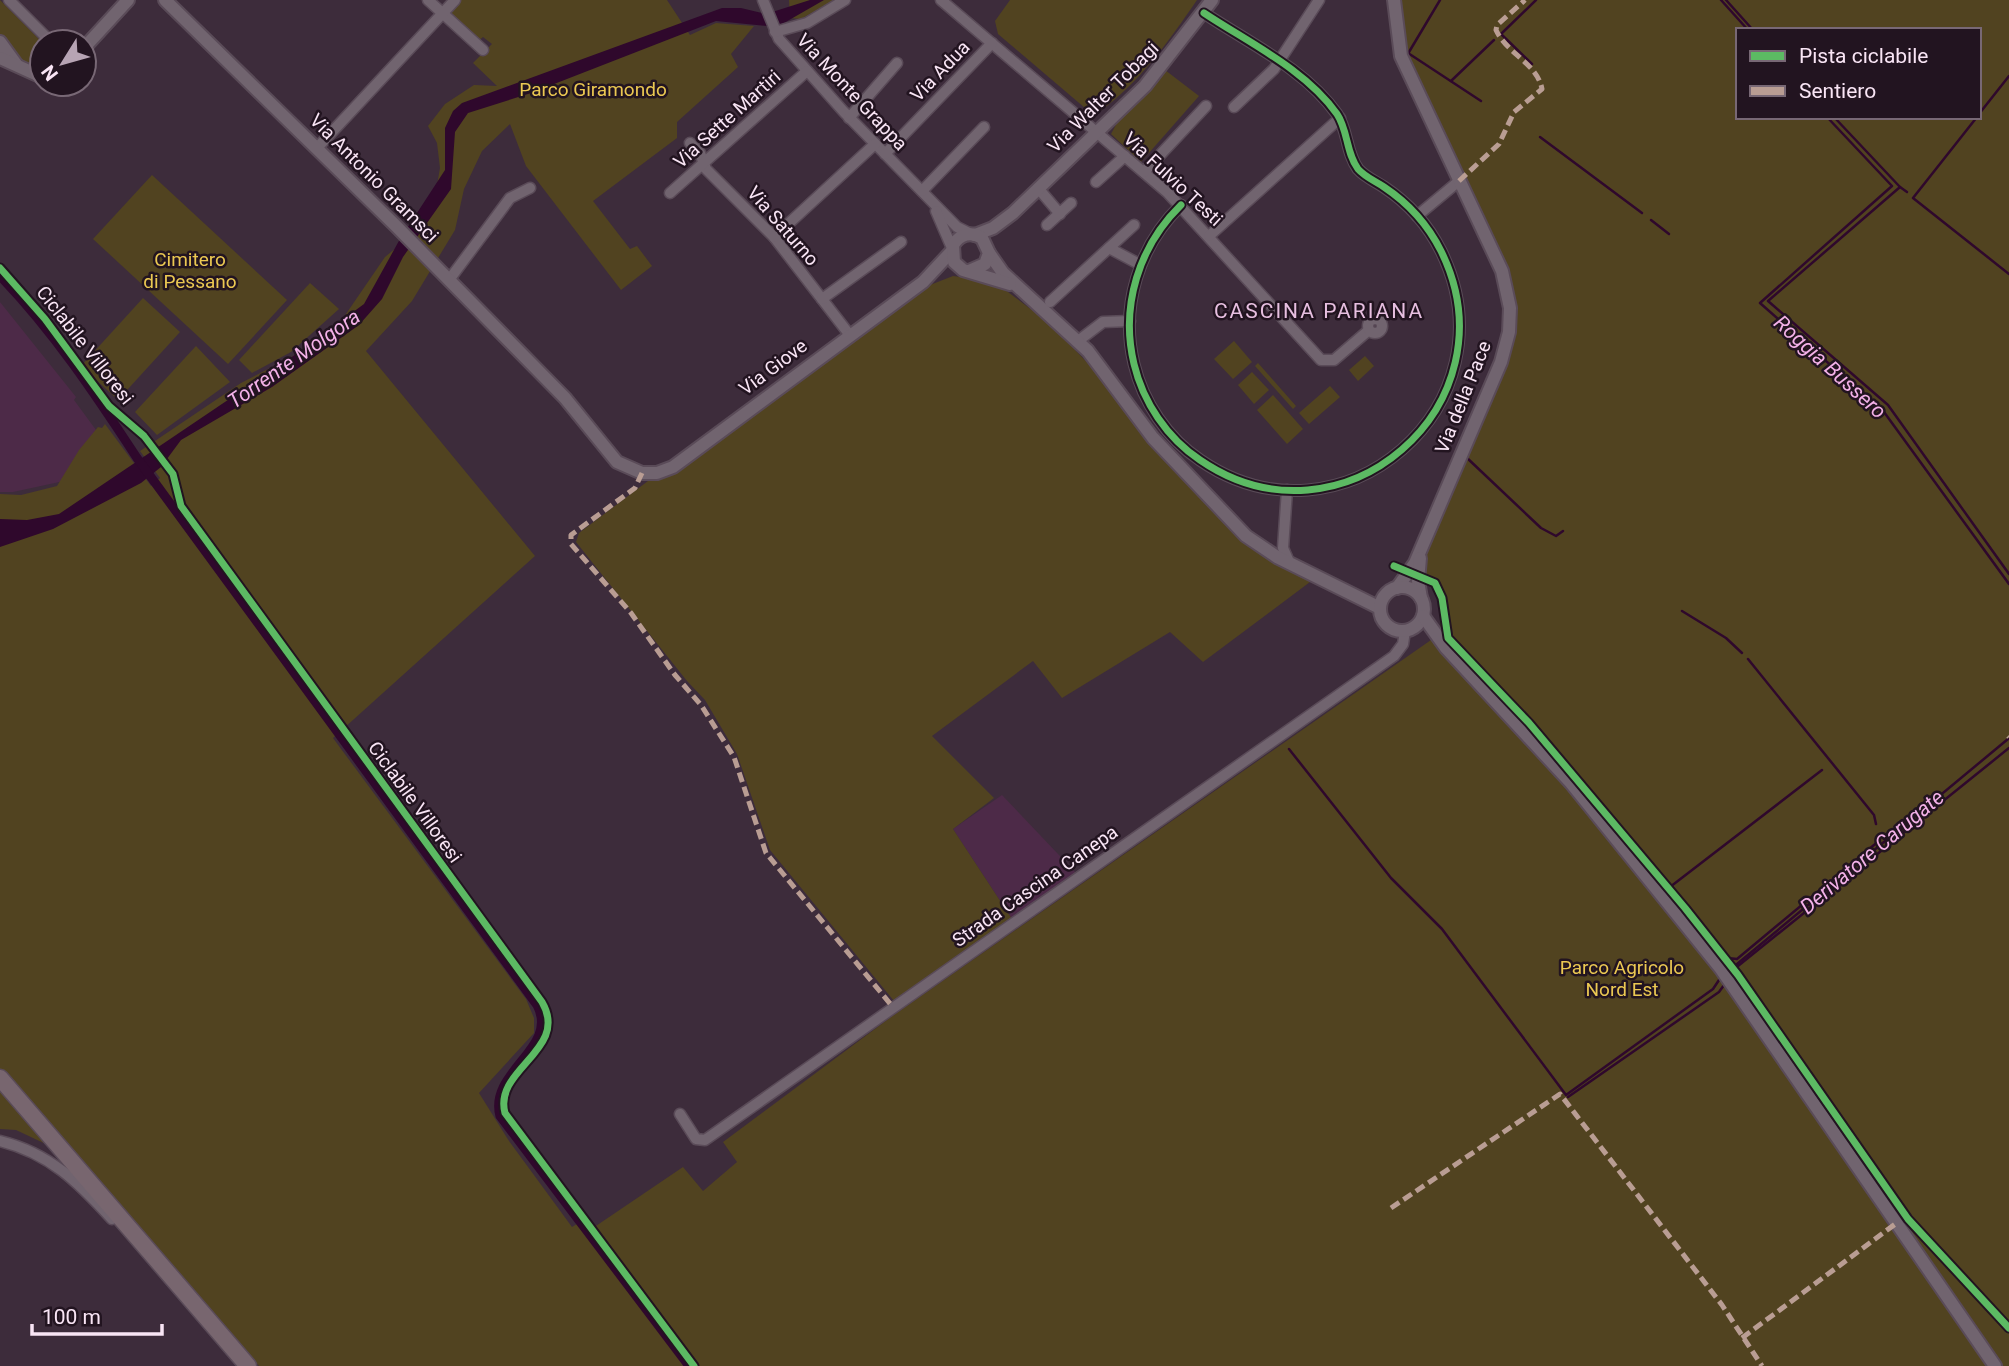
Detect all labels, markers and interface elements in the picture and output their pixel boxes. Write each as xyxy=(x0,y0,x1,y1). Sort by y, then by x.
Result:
north arrow xyxy=(28,28,98,98)
legend xyxy=(1736,28,1981,119)
street label: Via Monte Grappa xyxy=(792,29,912,155)
street label: Via Adua xyxy=(905,36,975,106)
street label: Via Walter Tobagi xyxy=(1043,37,1163,157)
text: Pista ciclabile xyxy=(1799,44,1928,68)
text: N xyxy=(37,61,63,85)
street label: Via Sette Martiri xyxy=(669,65,785,173)
park label: Parco Giramondo xyxy=(519,78,667,101)
text: Sentiero xyxy=(1799,79,1876,103)
street label: Via Antonio Gramsci xyxy=(305,109,443,247)
street label: Via Fulvio Testi xyxy=(1119,127,1227,231)
street label: Via Saturno xyxy=(742,182,824,270)
park label: Cimitero di Pessano xyxy=(143,248,237,293)
street label: Ciclabile Villoresi xyxy=(32,281,138,409)
district label: CASCINA PARIANA xyxy=(1214,299,1424,323)
water label: Torrente Molgora xyxy=(223,304,365,414)
water label: Roggia Bussero xyxy=(1769,310,1891,424)
street label: Via Giove xyxy=(734,334,812,400)
street label: Via della Pace xyxy=(1430,337,1496,457)
street label: Ciclabile Villoresi xyxy=(363,737,467,867)
water label: Derivatore Carugate xyxy=(1795,785,1949,919)
street label: Strada Cascina Canepa xyxy=(948,820,1122,952)
park label: Parco Agricolo Nord Est xyxy=(1560,956,1684,1001)
scale bar xyxy=(32,1292,161,1336)
text: 100 m xyxy=(42,1305,101,1329)

